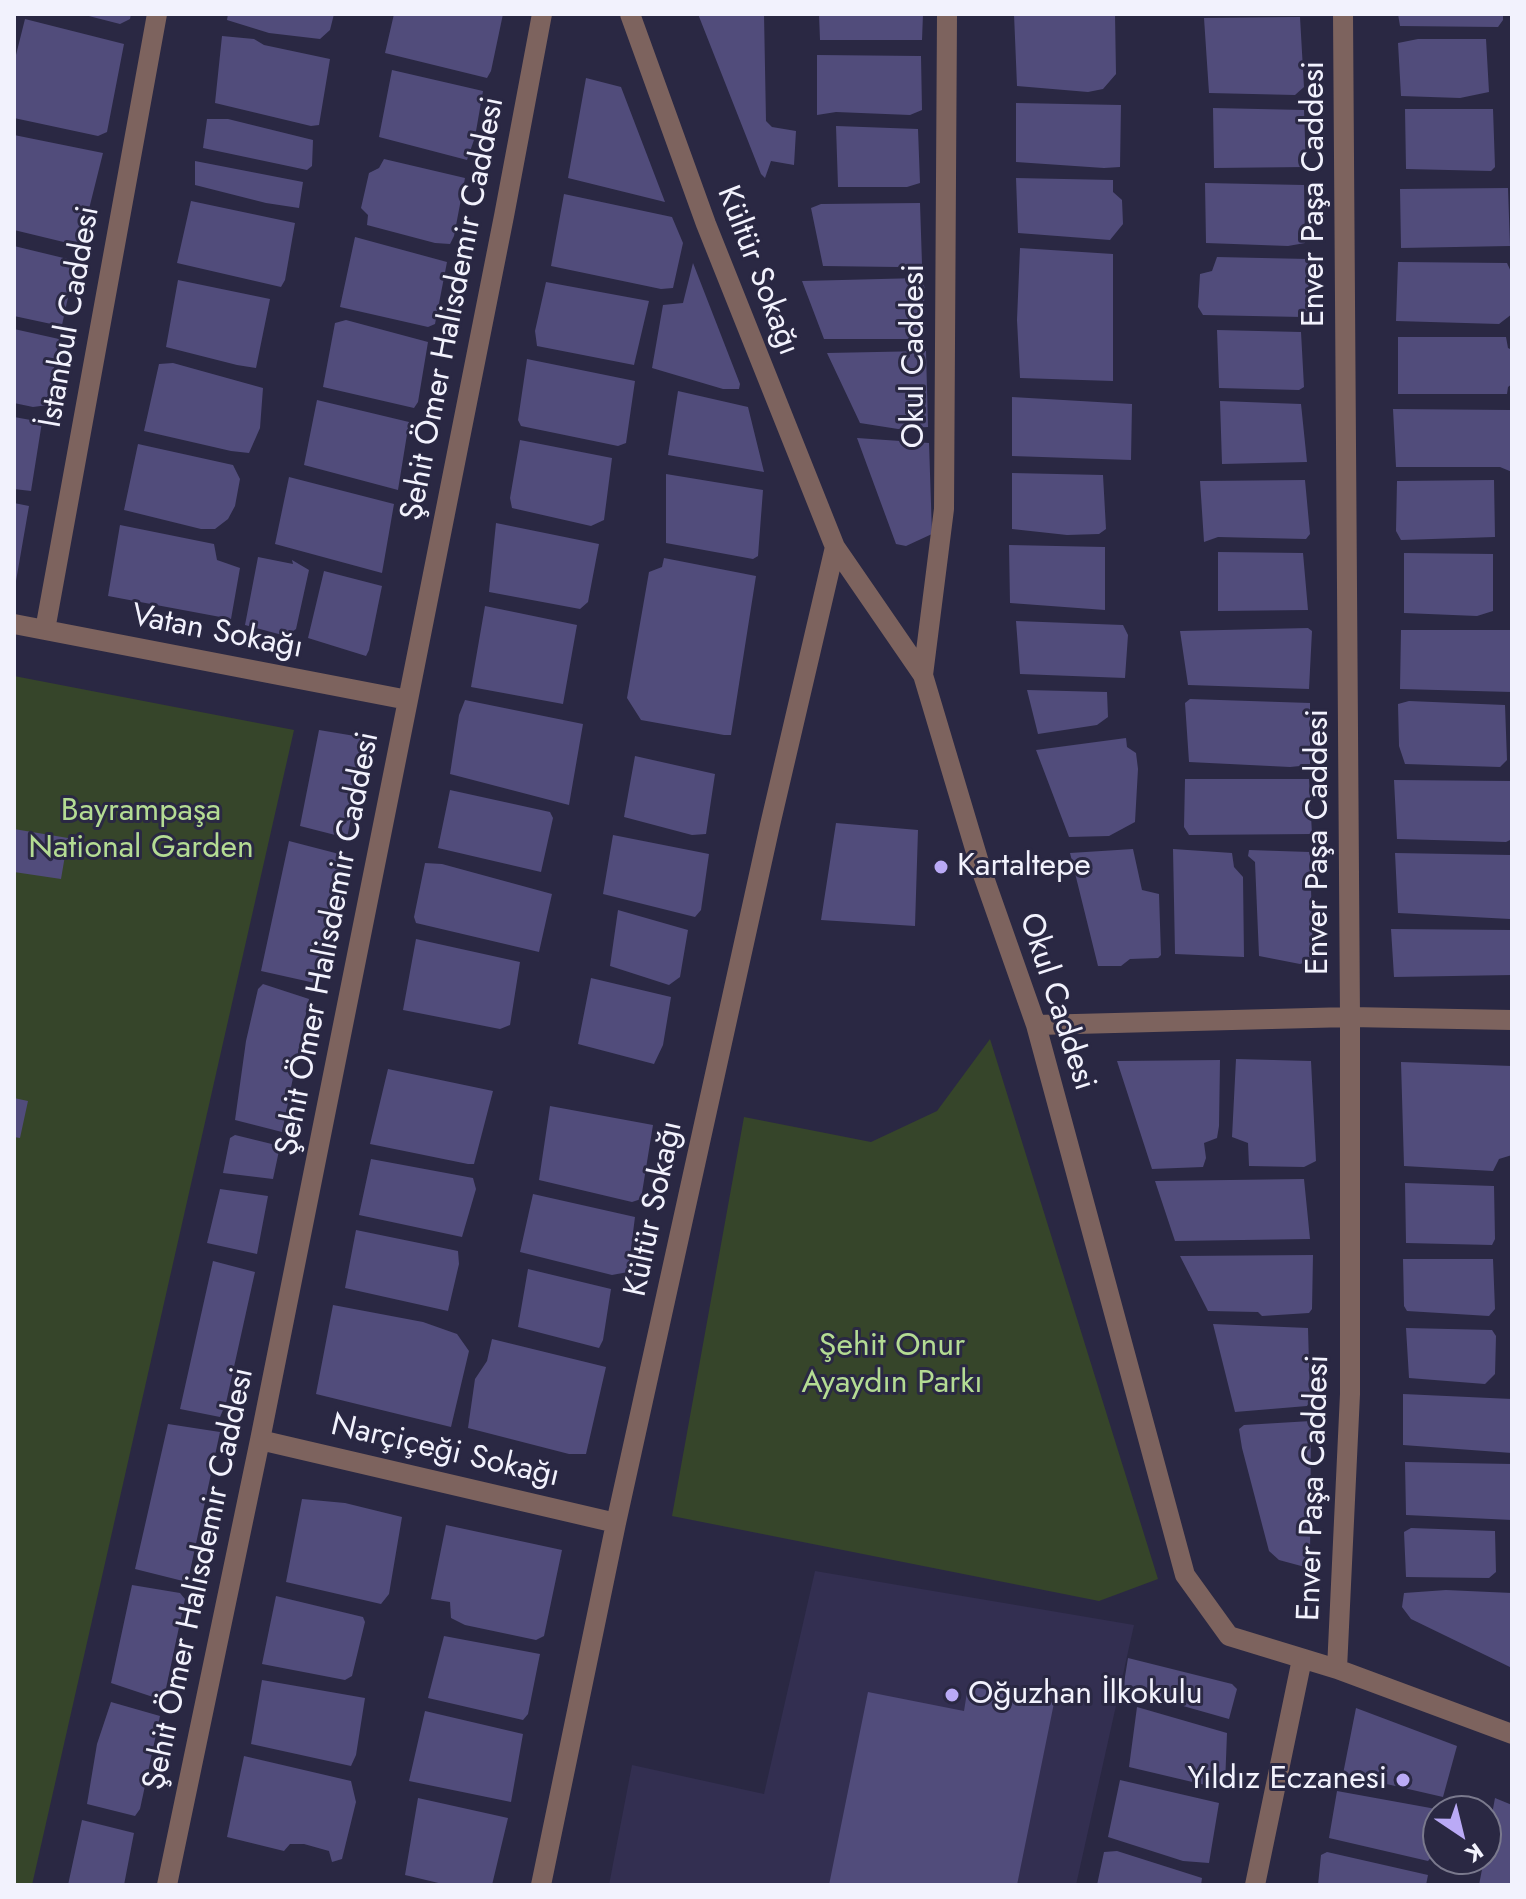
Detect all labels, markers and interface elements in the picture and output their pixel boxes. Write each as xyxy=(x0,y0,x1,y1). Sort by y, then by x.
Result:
street label: Enver Paşa Caddesi xyxy=(1296,61,1334,327)
street label: Şehit Ömer Halisdemir Caddesi xyxy=(394,94,514,524)
street label: Kültür Sokağı xyxy=(707,181,807,361)
street label: İstanbul Caddesi xyxy=(33,203,109,431)
street label: Okul Caddesi xyxy=(896,264,934,448)
street label: Vatan Sokağı xyxy=(128,598,306,668)
street label: Enver Paşa Caddesi xyxy=(1300,709,1338,975)
street label: Şehit Ömer Halisdemir Caddesi xyxy=(269,729,389,1159)
park label: Bayrampaşa National Garden xyxy=(28,793,254,868)
place label: Kartaltepe xyxy=(957,848,1091,886)
marker: Kartaltepe xyxy=(932,858,950,876)
street label: Okul Caddesi xyxy=(1009,908,1103,1096)
street label: Kültür Sokağı xyxy=(618,1118,692,1300)
park label: Şehit Onur Ayaydın Parkı xyxy=(801,1328,983,1403)
street label: Enver Paşa Caddesi xyxy=(1291,1354,1339,1622)
street label: Şehit Ömer Halisdemir Caddesi xyxy=(136,1364,264,1794)
street label: Narçiçeği Sokağı xyxy=(327,1407,563,1497)
place label: Oğuzhan İlkokulu xyxy=(968,1676,1203,1714)
marker: Oğuzhan İlkokulu xyxy=(943,1686,961,1704)
place label: Yıldız Eczanesi xyxy=(1188,1761,1387,1799)
marker: Yıldız Eczanesi xyxy=(1394,1771,1412,1789)
north arrow xyxy=(1422,1795,1502,1875)
text: K xyxy=(1459,1835,1490,1871)

